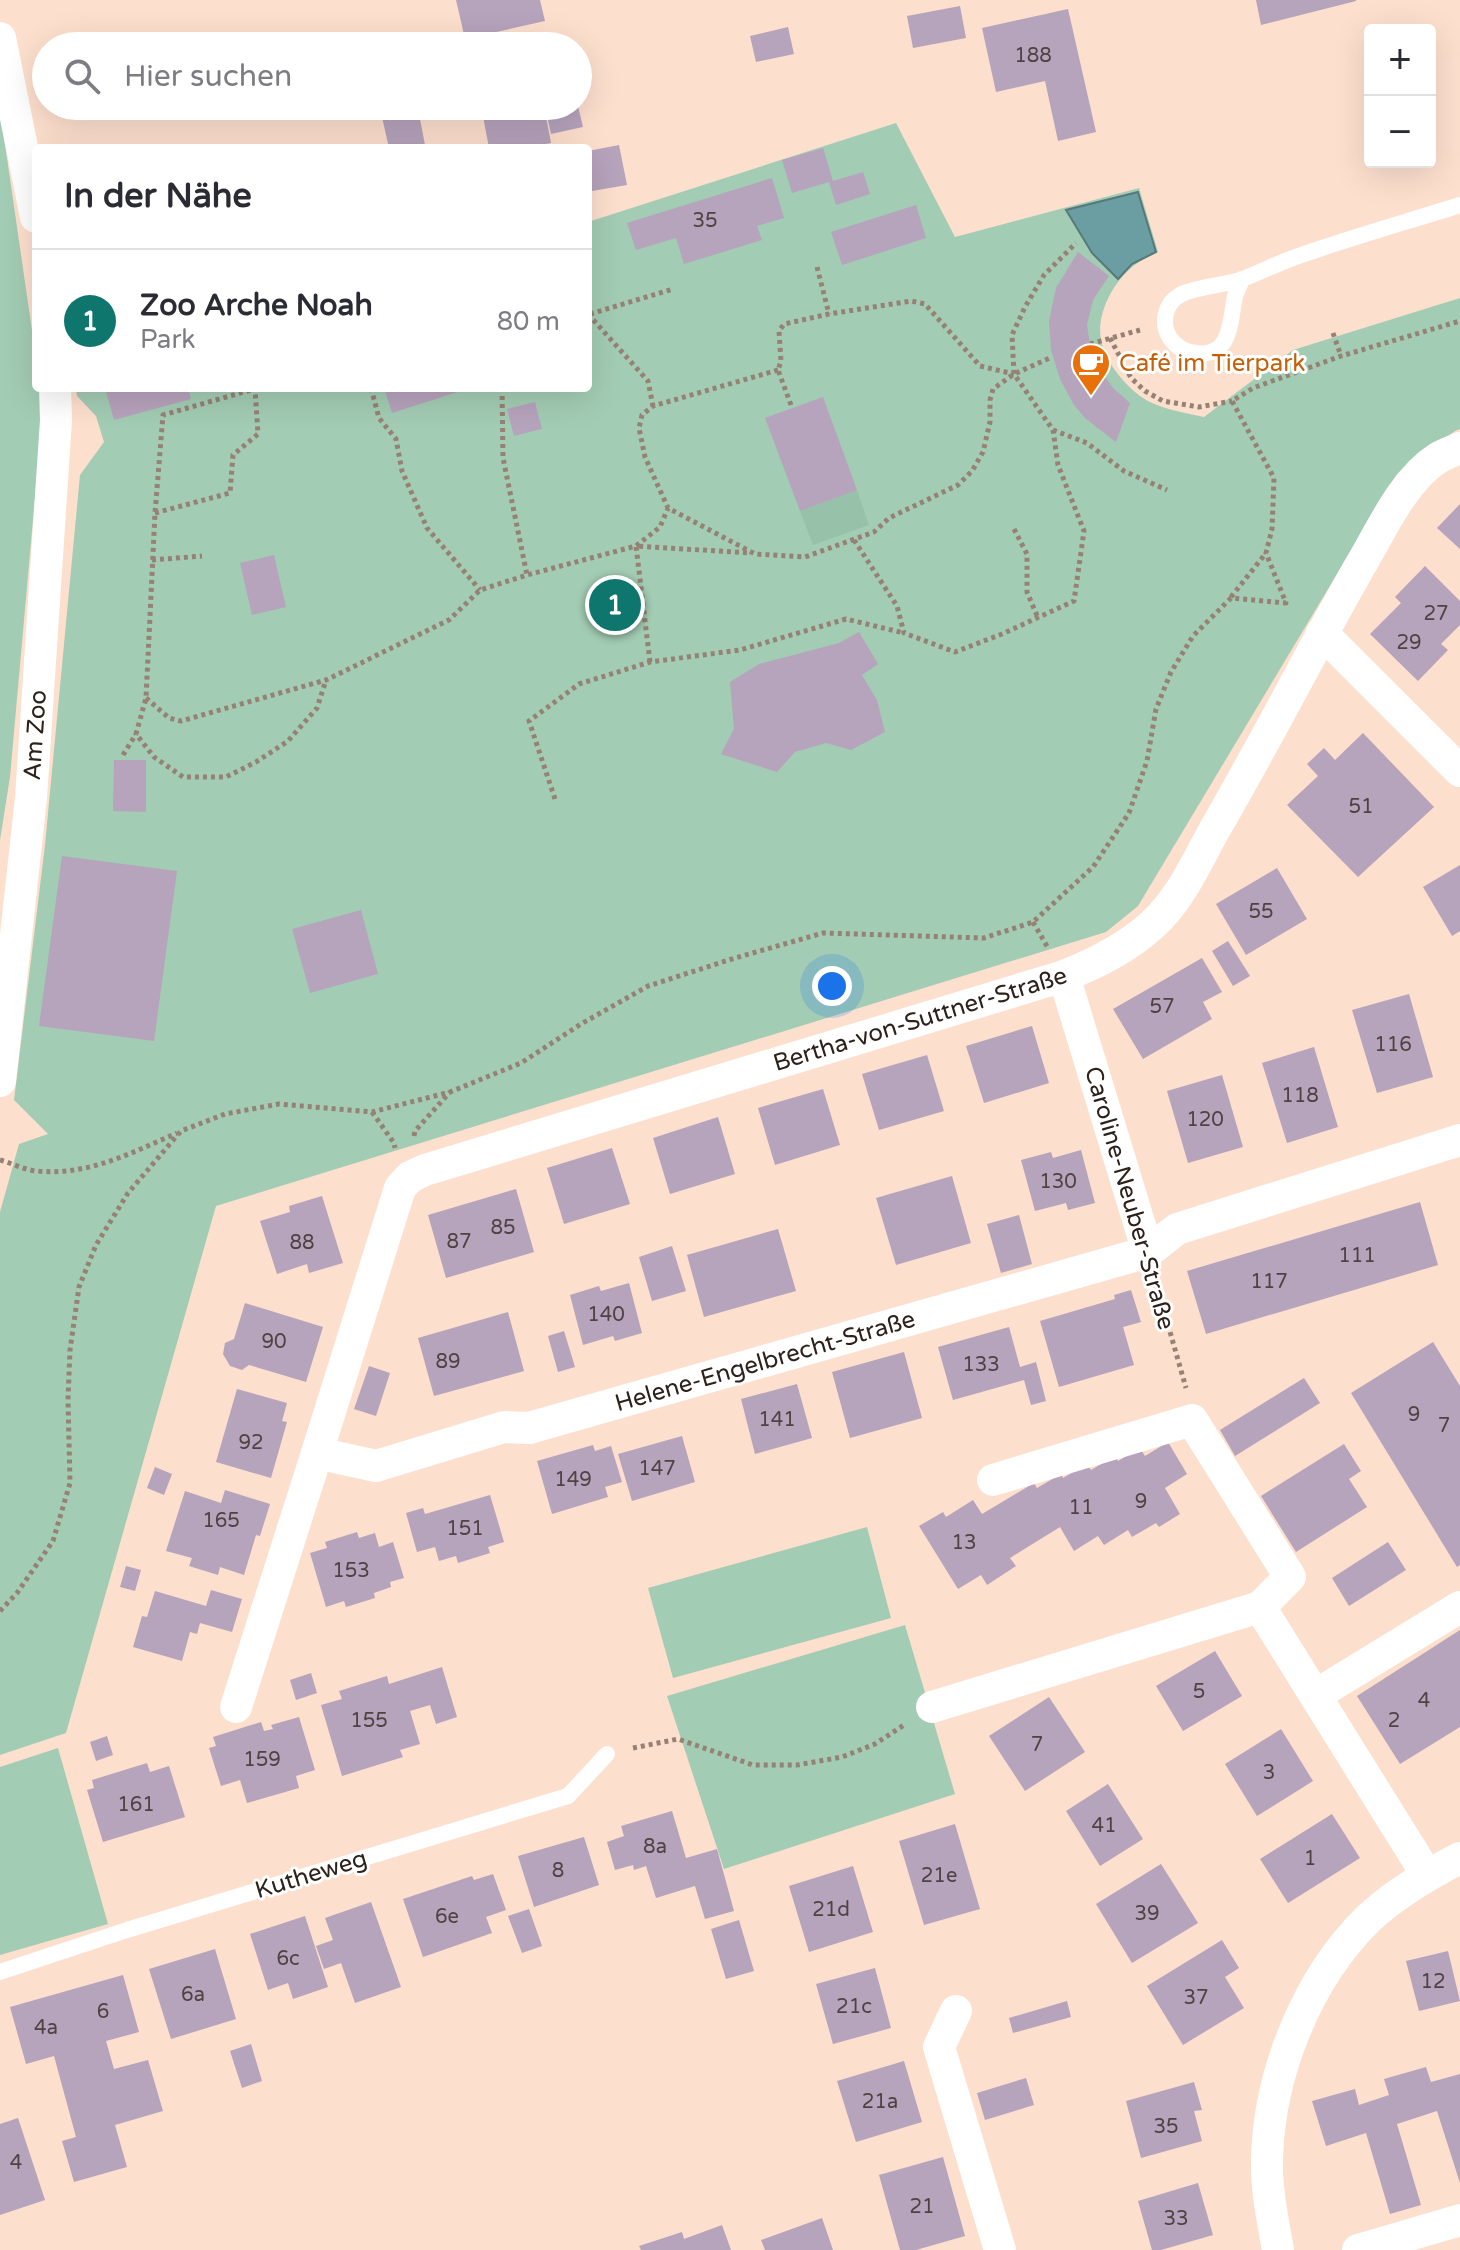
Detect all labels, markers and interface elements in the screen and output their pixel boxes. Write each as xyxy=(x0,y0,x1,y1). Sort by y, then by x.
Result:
map controls xyxy=(1364,24,1436,168)
button: + xyxy=(1364,24,1436,96)
search box xyxy=(32,32,592,120)
house number: 188 xyxy=(1014,44,1052,68)
icon: search xyxy=(60,54,104,98)
text: Hier suchen xyxy=(124,58,292,95)
button: − xyxy=(1364,96,1436,168)
text: In der Nähe xyxy=(64,176,252,217)
house number: 35 xyxy=(692,209,718,233)
text: Zoo Arche Noah xyxy=(140,287,373,324)
text: 1 xyxy=(82,306,98,337)
text: 80 m xyxy=(497,306,560,337)
text: Park xyxy=(140,324,196,355)
cafe icon: Café im Tierpark xyxy=(1070,342,1112,397)
place label: Café im Tierpark xyxy=(1119,349,1305,378)
pin: 1 xyxy=(589,575,641,635)
house number: 27 xyxy=(1423,602,1449,626)
house number: 29 xyxy=(1396,631,1422,655)
street label: Am Zoo xyxy=(18,689,53,781)
house number: 51 xyxy=(1348,795,1374,819)
house number: 55 xyxy=(1248,900,1274,924)
street label: Bertha-von-Suttner-Straße xyxy=(770,961,1071,1078)
your location xyxy=(812,966,852,1006)
house number: 57 xyxy=(1149,995,1175,1019)
house number: 116 xyxy=(1374,1033,1412,1057)
street label: Caroline-Neuber-Straße xyxy=(1078,1063,1181,1333)
house number: 118 xyxy=(1281,1084,1319,1108)
house number: 120 xyxy=(1186,1108,1224,1132)
house number: 130 xyxy=(1039,1170,1077,1194)
house number: 85 xyxy=(490,1216,516,1240)
house number: 87 xyxy=(446,1230,472,1254)
house number: 88 xyxy=(289,1231,315,1255)
house number: 111 xyxy=(1338,1244,1376,1268)
house number: 117 xyxy=(1250,1270,1288,1294)
house number: 140 xyxy=(587,1303,625,1327)
street label: Helene-Engelbrecht-Straße xyxy=(612,1305,919,1418)
house number: 90 xyxy=(261,1330,287,1354)
house number: 89 xyxy=(435,1350,461,1374)
house number: 133 xyxy=(962,1353,1000,1377)
house number: 9 xyxy=(1408,1403,1420,1427)
house number: 141 xyxy=(758,1408,796,1432)
house number: 7 xyxy=(1438,1414,1450,1438)
house number: 92 xyxy=(238,1431,264,1455)
house number: 147 xyxy=(638,1457,676,1481)
house number: 149 xyxy=(554,1468,592,1492)
house number: 9 xyxy=(1135,1490,1147,1514)
house number: 11 xyxy=(1068,1496,1094,1520)
house number: 165 xyxy=(202,1509,240,1533)
house number: 151 xyxy=(446,1517,484,1541)
house number: 13 xyxy=(951,1531,977,1555)
house number: 153 xyxy=(332,1559,370,1583)
house number: 5 xyxy=(1193,1680,1205,1704)
house number: 4 xyxy=(1418,1689,1430,1713)
house number: 155 xyxy=(350,1709,388,1733)
house number: 2 xyxy=(1388,1709,1400,1733)
house number: 7 xyxy=(1031,1733,1043,1757)
house number: 159 xyxy=(243,1748,281,1772)
house number: 3 xyxy=(1263,1761,1275,1785)
house number: 161 xyxy=(117,1793,155,1817)
house number: 41 xyxy=(1091,1814,1117,1838)
house number: 8a xyxy=(643,1835,667,1859)
street label: Kutheweg xyxy=(252,1844,371,1905)
house number: 1 xyxy=(1304,1847,1316,1871)
house number: 8 xyxy=(552,1859,564,1883)
house number: 21e xyxy=(921,1864,957,1888)
house number: 21d xyxy=(812,1898,850,1922)
house number: 39 xyxy=(1134,1902,1160,1926)
house number: 6e xyxy=(435,1905,459,1929)
house number: 6c xyxy=(276,1947,300,1971)
house number: 12 xyxy=(1420,1970,1446,1994)
house number: 6a xyxy=(181,1983,205,2007)
house number: 37 xyxy=(1183,1986,1209,2010)
house number: 21c xyxy=(836,1995,872,2019)
house number: 6 xyxy=(97,2000,109,2024)
house number: 4a xyxy=(34,2016,58,2040)
house number: 21a xyxy=(862,2090,898,2114)
house number: 35 xyxy=(1153,2115,1179,2139)
house number: 4 xyxy=(10,2151,22,2175)
house number: 21 xyxy=(909,2195,935,2219)
house number: 33 xyxy=(1163,2207,1189,2231)

